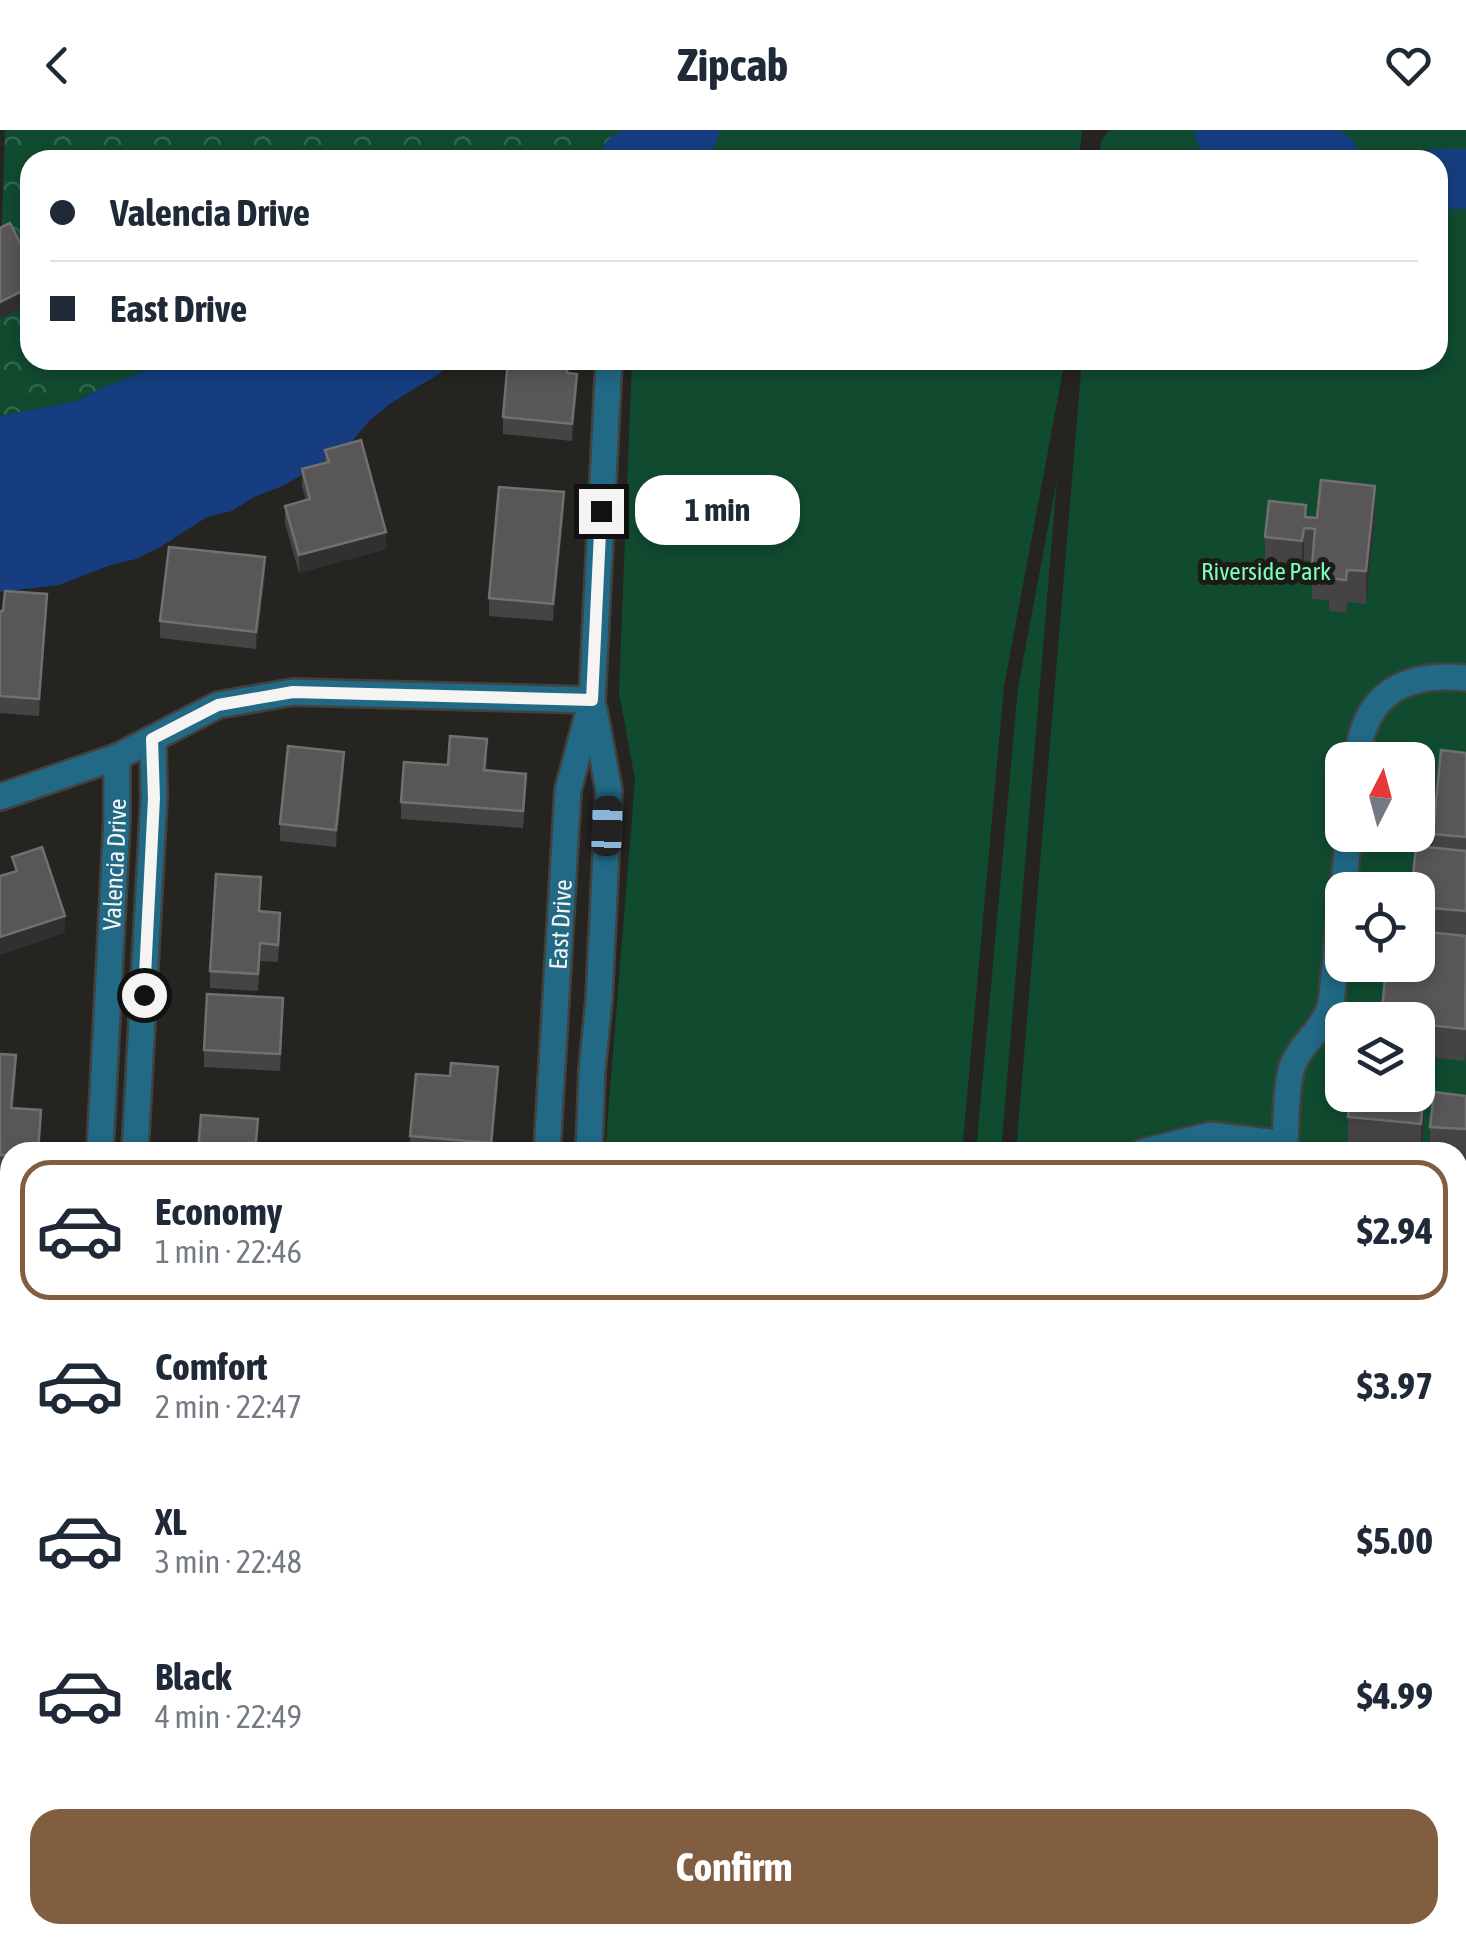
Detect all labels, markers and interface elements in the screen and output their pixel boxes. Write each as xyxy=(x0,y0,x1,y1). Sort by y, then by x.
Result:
icon: back xyxy=(30,38,85,93)
icon: heart xyxy=(1381,38,1436,93)
text: Zipcab xyxy=(678,39,788,91)
text: Valencia Drive xyxy=(110,191,310,234)
text: East Drive xyxy=(110,287,247,330)
callout: 1 min xyxy=(636,476,801,546)
route end xyxy=(579,489,624,534)
text: 1 min xyxy=(685,491,750,528)
park label: Riverside Park xyxy=(1201,557,1331,585)
north arrow xyxy=(1325,742,1435,852)
map controls xyxy=(1325,742,1435,1112)
car xyxy=(591,795,623,857)
street label: Valencia Drive xyxy=(97,799,131,931)
button: locate xyxy=(1325,872,1435,982)
street label: East Drive xyxy=(544,878,577,970)
route start xyxy=(122,973,167,1018)
button: layers xyxy=(1325,1002,1435,1112)
icon: car xyxy=(35,1185,125,1275)
text: Economy xyxy=(155,1190,282,1233)
text: $2.94 xyxy=(1357,1209,1433,1252)
text: 1 min · 22:46 xyxy=(155,1233,302,1270)
icon: car xyxy=(35,1340,125,1430)
text: Comfort xyxy=(155,1345,267,1388)
text: $3.97 xyxy=(1357,1364,1433,1407)
text: 2 min · 22:47 xyxy=(155,1388,302,1425)
icon: car xyxy=(35,1495,125,1585)
text: XL xyxy=(155,1500,187,1543)
text: $5.00 xyxy=(1357,1519,1433,1562)
text: 3 min · 22:48 xyxy=(155,1543,302,1580)
icon: car xyxy=(35,1650,125,1740)
text: Black xyxy=(155,1655,232,1698)
text: $4.99 xyxy=(1357,1674,1433,1717)
text: 4 min · 22:49 xyxy=(155,1698,302,1735)
button: Confirm xyxy=(30,1809,1438,1924)

